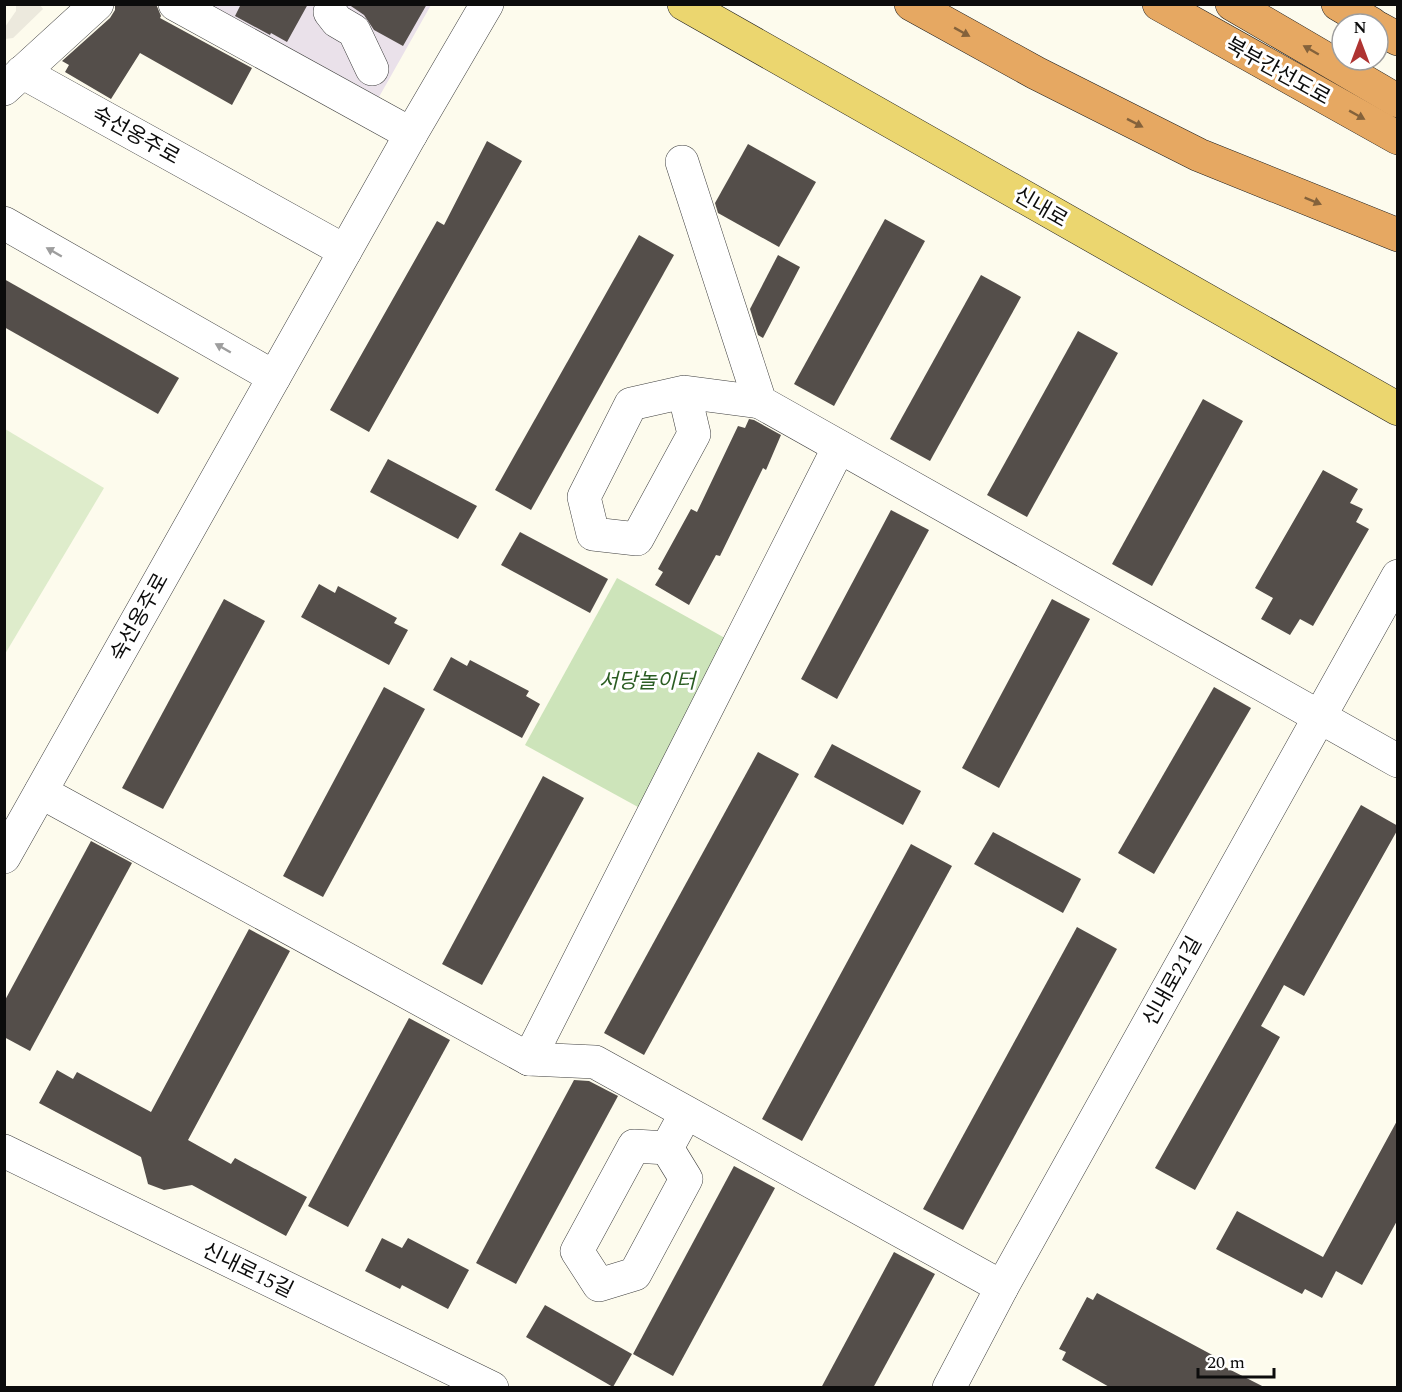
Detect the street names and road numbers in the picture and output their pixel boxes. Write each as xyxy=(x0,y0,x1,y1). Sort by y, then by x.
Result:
street label: 북부간선도로 xyxy=(1219,30,1336,114)
street label: 숙선옹주로 xyxy=(86,98,186,173)
street label: 신내로 xyxy=(1007,180,1074,236)
street label: 숙선옹주로 xyxy=(102,567,177,667)
street label: 신내로21길 xyxy=(1135,931,1211,1032)
street label: 신내로15길 xyxy=(196,1235,299,1307)

